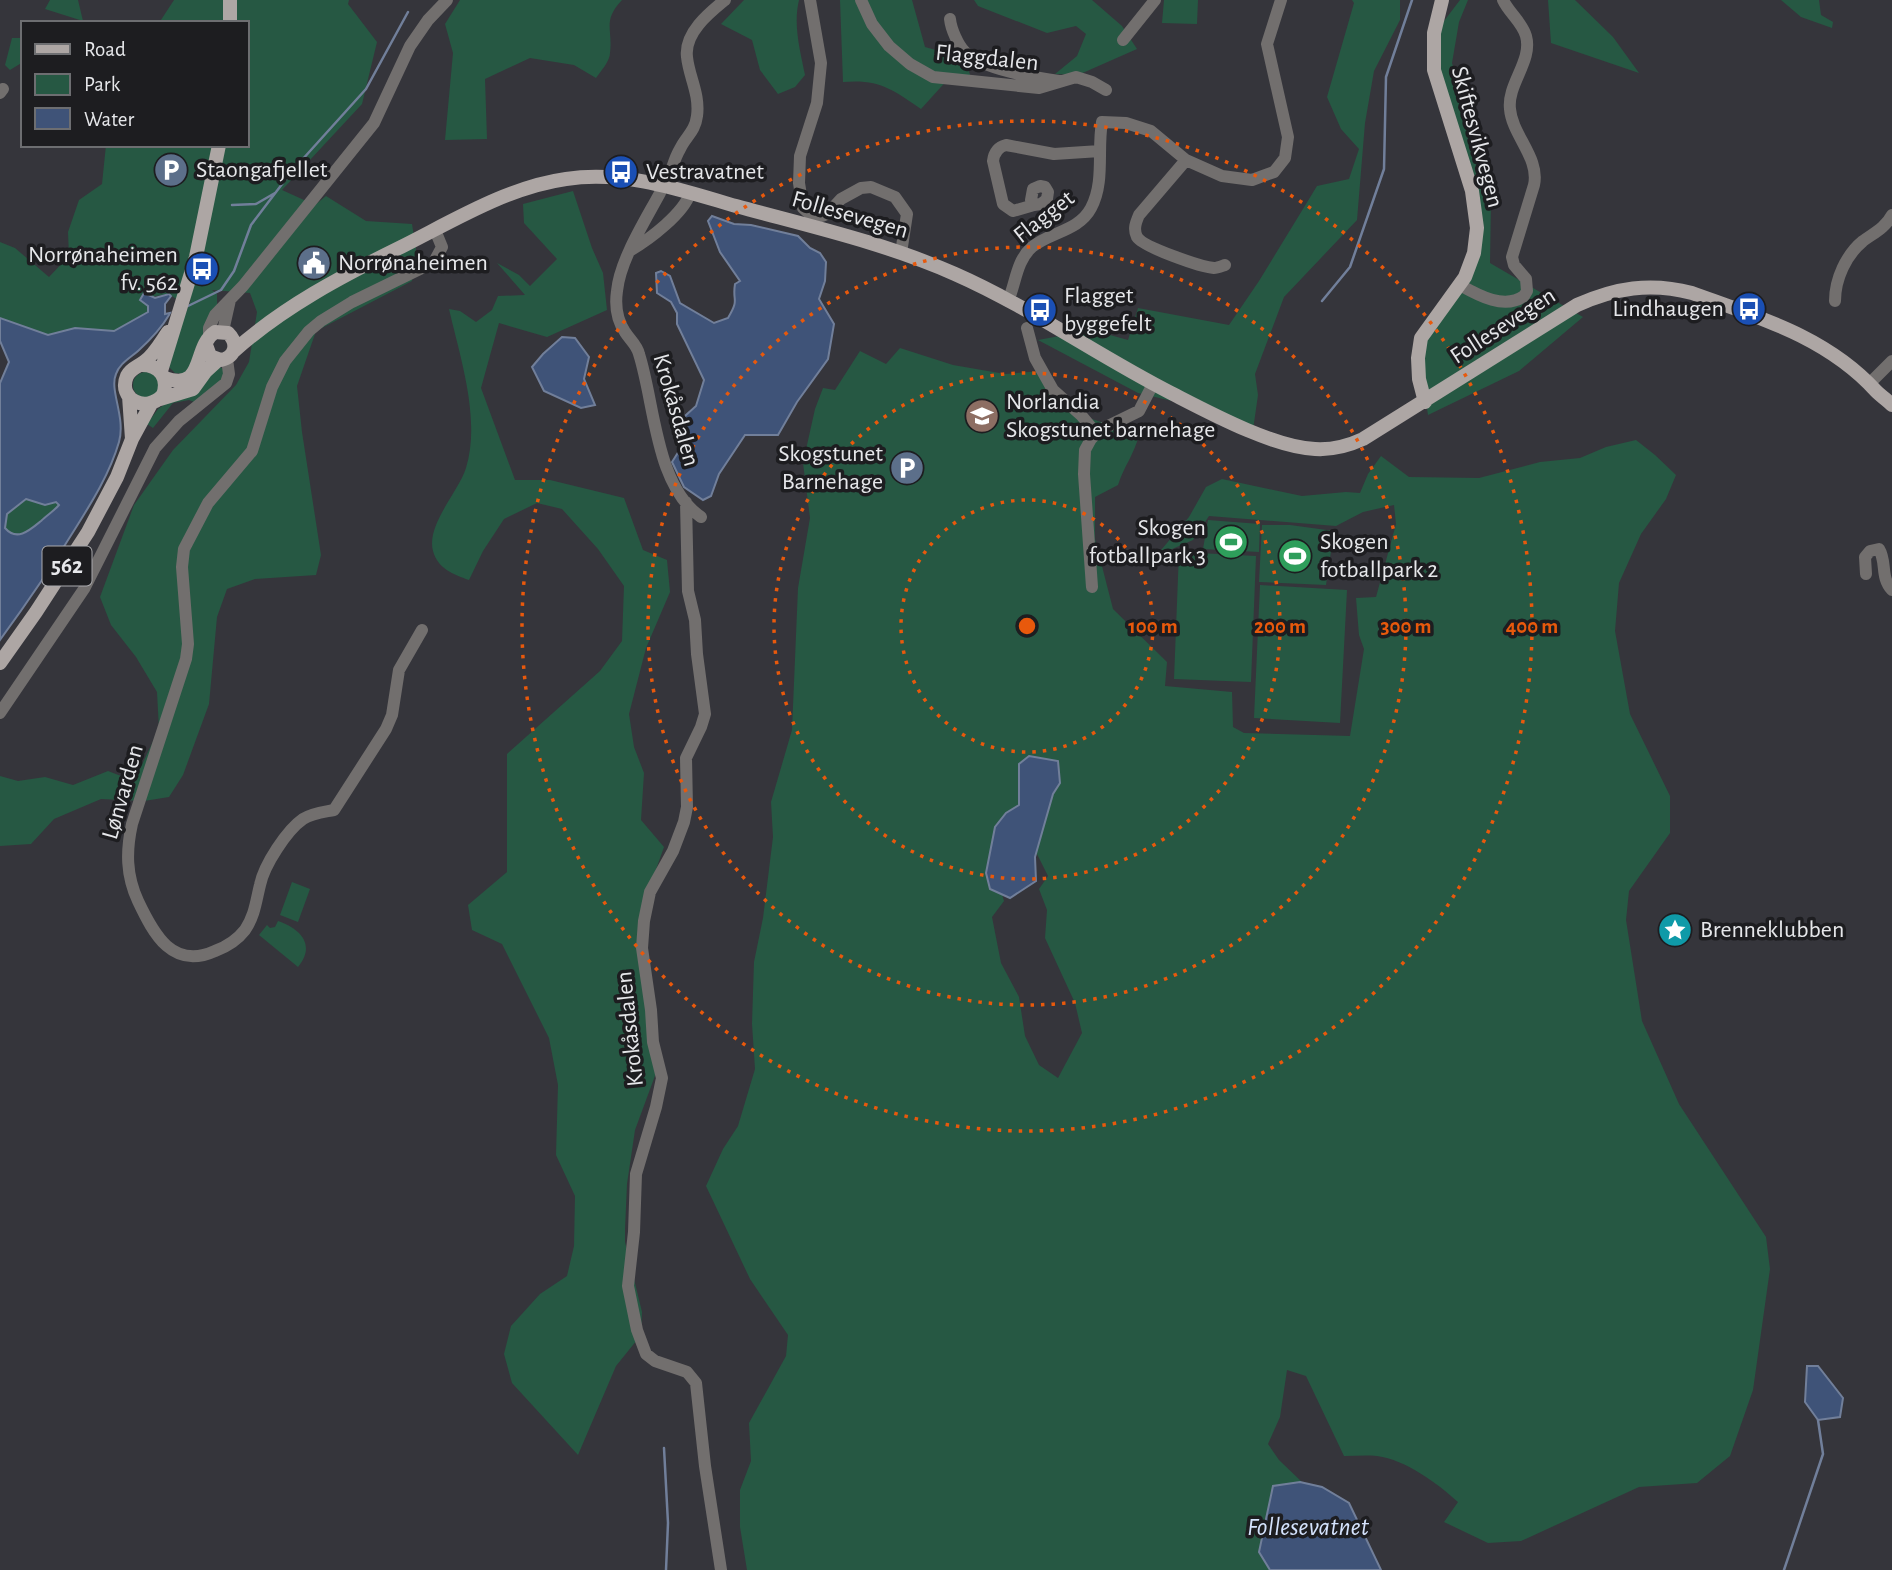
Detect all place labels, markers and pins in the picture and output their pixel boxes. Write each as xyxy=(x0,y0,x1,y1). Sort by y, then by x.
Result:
parking icon: Staongafjellet xyxy=(152,151,190,189)
bus stop icon: Vestravatnet xyxy=(602,153,640,191)
place label: Staongafjellet xyxy=(196,158,328,182)
place label: Vestravatnet xyxy=(646,160,764,184)
place label: Norrønaheimen fv. 562 xyxy=(28,243,178,295)
public building icon: Norrønaheimen xyxy=(295,244,333,282)
bus stop icon: Norrønaheimen fv. 562 xyxy=(183,250,221,288)
place label: Norrønaheimen xyxy=(338,251,488,275)
place label: Flagget byggefelt xyxy=(1064,284,1152,336)
bus stop icon: Lindhaugen xyxy=(1730,290,1768,328)
bus stop icon: Flagget byggefelt xyxy=(1021,291,1059,329)
place label: Lindhaugen xyxy=(1612,297,1724,321)
place label: Norlandia Skogstunet barnehage xyxy=(1006,390,1215,442)
school or university icon: Norlandia Skogstunet barnehage xyxy=(963,397,1001,435)
place label: Skogstunet Barnehage xyxy=(778,442,883,494)
parking icon: Skogstunet Barnehage xyxy=(888,449,926,487)
place label: Skogen fotballpark 3 xyxy=(1089,516,1206,568)
sports icon: Skogen fotballpark 3 xyxy=(1212,523,1250,561)
place label: Skogen fotballpark 2 xyxy=(1320,530,1438,582)
sports icon: Skogen fotballpark 2 xyxy=(1276,537,1314,575)
centre of rings xyxy=(1015,614,1039,638)
place icon: Brenneklubben xyxy=(1656,911,1694,949)
place label: Brenneklubben xyxy=(1700,918,1844,942)

